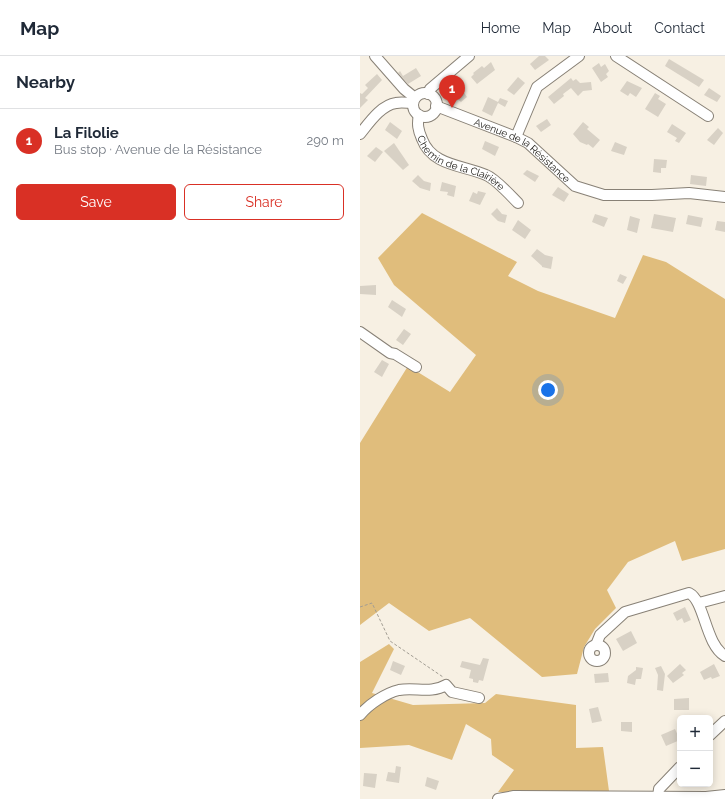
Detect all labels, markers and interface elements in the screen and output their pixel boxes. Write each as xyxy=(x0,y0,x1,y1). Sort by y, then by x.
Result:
text: Map xyxy=(20,17,59,39)
text: Home xyxy=(481,20,520,36)
text: Map xyxy=(542,20,571,36)
text: About xyxy=(593,20,632,36)
text: Contact xyxy=(654,20,705,36)
text: Nearby xyxy=(16,72,75,92)
pin: 1 xyxy=(439,75,465,108)
street label: Avenue de la Résistance xyxy=(473,116,573,185)
text: La Filolie xyxy=(54,124,119,142)
text: 1 xyxy=(26,133,32,148)
text: 290 m xyxy=(306,133,344,148)
street label: Chemin de la Clairière xyxy=(416,133,507,192)
text: Bus stop · Avenue de la Résistance xyxy=(54,142,262,157)
button: Save xyxy=(16,184,176,220)
button: Share xyxy=(184,184,344,220)
your location xyxy=(538,380,558,400)
map controls xyxy=(677,715,713,787)
button: + xyxy=(677,715,713,751)
button: − xyxy=(677,751,713,787)

